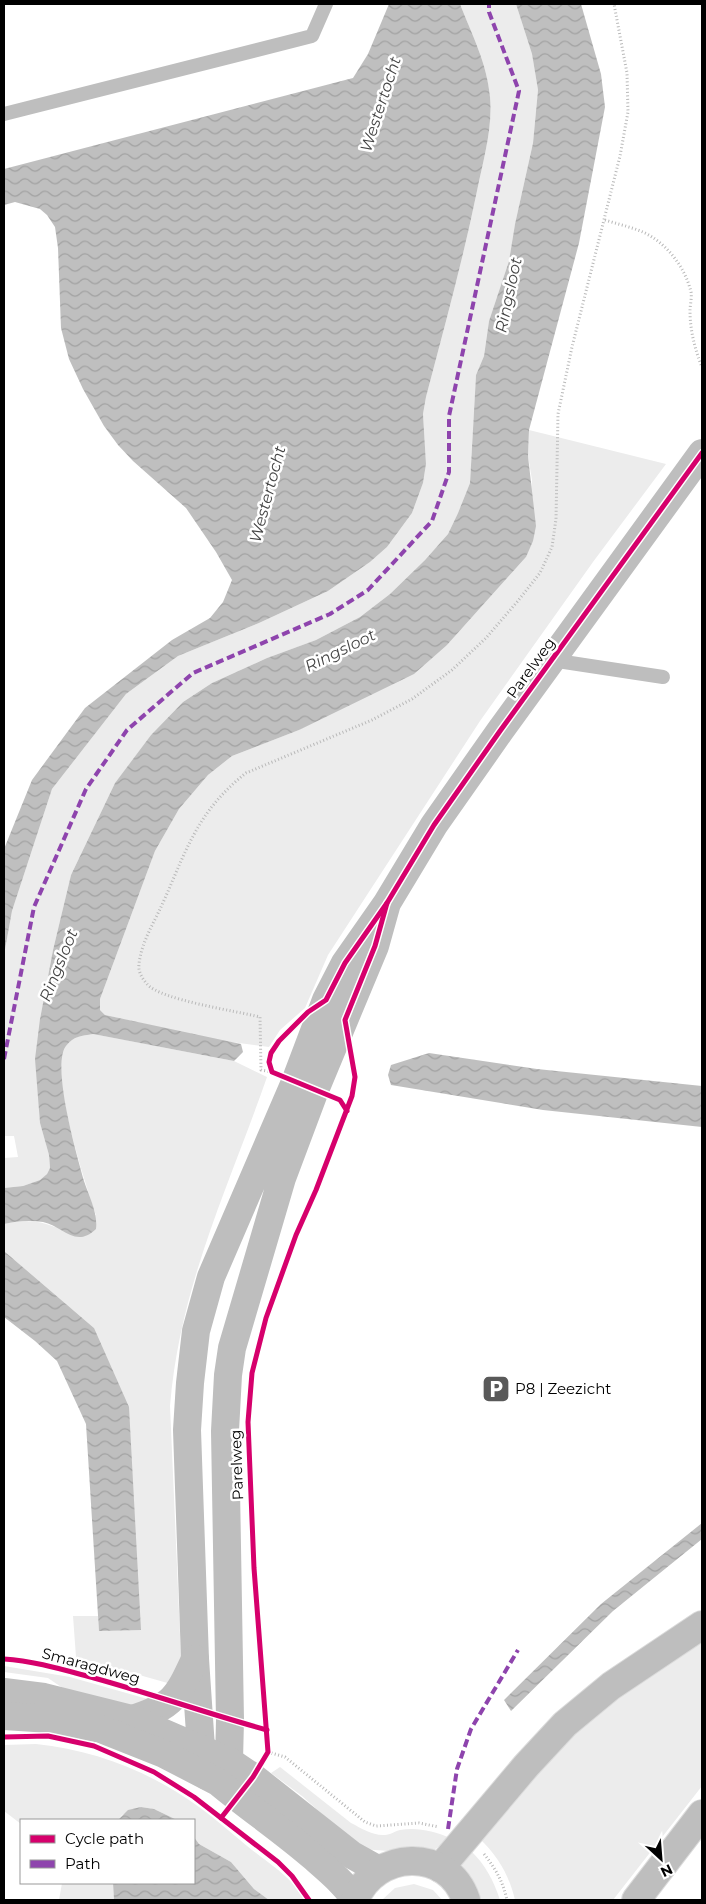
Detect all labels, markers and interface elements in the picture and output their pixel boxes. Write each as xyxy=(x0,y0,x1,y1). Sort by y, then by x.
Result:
water label: Westertocht xyxy=(356,54,405,154)
water label: Ringsloot xyxy=(491,255,526,334)
water label: Westertocht xyxy=(245,443,290,544)
water label: Ringsloot xyxy=(302,625,379,676)
street label: Parelweg xyxy=(502,634,559,702)
water label: Ringsloot xyxy=(35,926,82,1004)
parking icon: P8 | Zeezicht xyxy=(481,1374,511,1404)
place label: P8 | Zeezicht xyxy=(515,1379,611,1398)
street label: Parelweg xyxy=(226,1429,247,1501)
street label: Smaragdweg xyxy=(40,1643,142,1688)
legend xyxy=(20,1819,195,1884)
text: Cycle path xyxy=(65,1829,144,1848)
north arrow xyxy=(636,1834,686,1884)
text: Path xyxy=(65,1854,101,1873)
text: N xyxy=(658,1860,676,1881)

